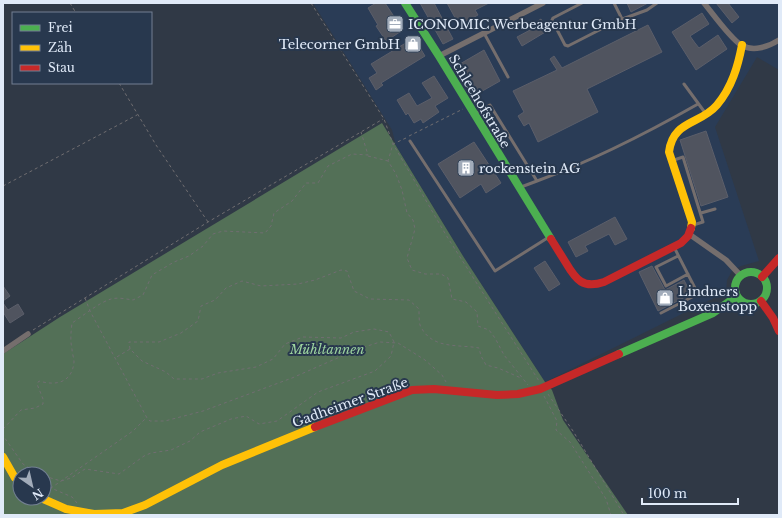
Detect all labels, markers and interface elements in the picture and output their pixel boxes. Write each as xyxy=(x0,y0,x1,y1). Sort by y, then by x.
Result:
legend xyxy=(12,12,152,84)
office icon: ICONOMIC Werbeagentur GmbH xyxy=(385,14,405,34)
place label: ICONOMIC Werbeagentur GmbH xyxy=(408,16,636,33)
text: Frei xyxy=(48,20,73,35)
shop icon: Telecorner GmbH xyxy=(403,34,423,54)
place label: Telecorner GmbH xyxy=(279,36,400,53)
text: Zäh xyxy=(48,40,72,55)
street label: Schleehofstraße xyxy=(445,51,514,151)
text: Stau xyxy=(48,60,75,75)
building icon: rockenstein AG xyxy=(456,158,476,178)
place label: rockenstein AG xyxy=(479,160,580,177)
place label: Lindners Boxenstopp xyxy=(678,283,757,315)
shop icon: Lindners Boxenstopp xyxy=(655,288,675,308)
park label: Mühltannen xyxy=(289,341,364,358)
street label: Gadheimer Straße xyxy=(290,374,410,431)
north arrow xyxy=(12,466,52,506)
scale bar xyxy=(642,480,738,506)
text: N xyxy=(29,486,46,503)
text: 100 m xyxy=(648,486,687,501)

